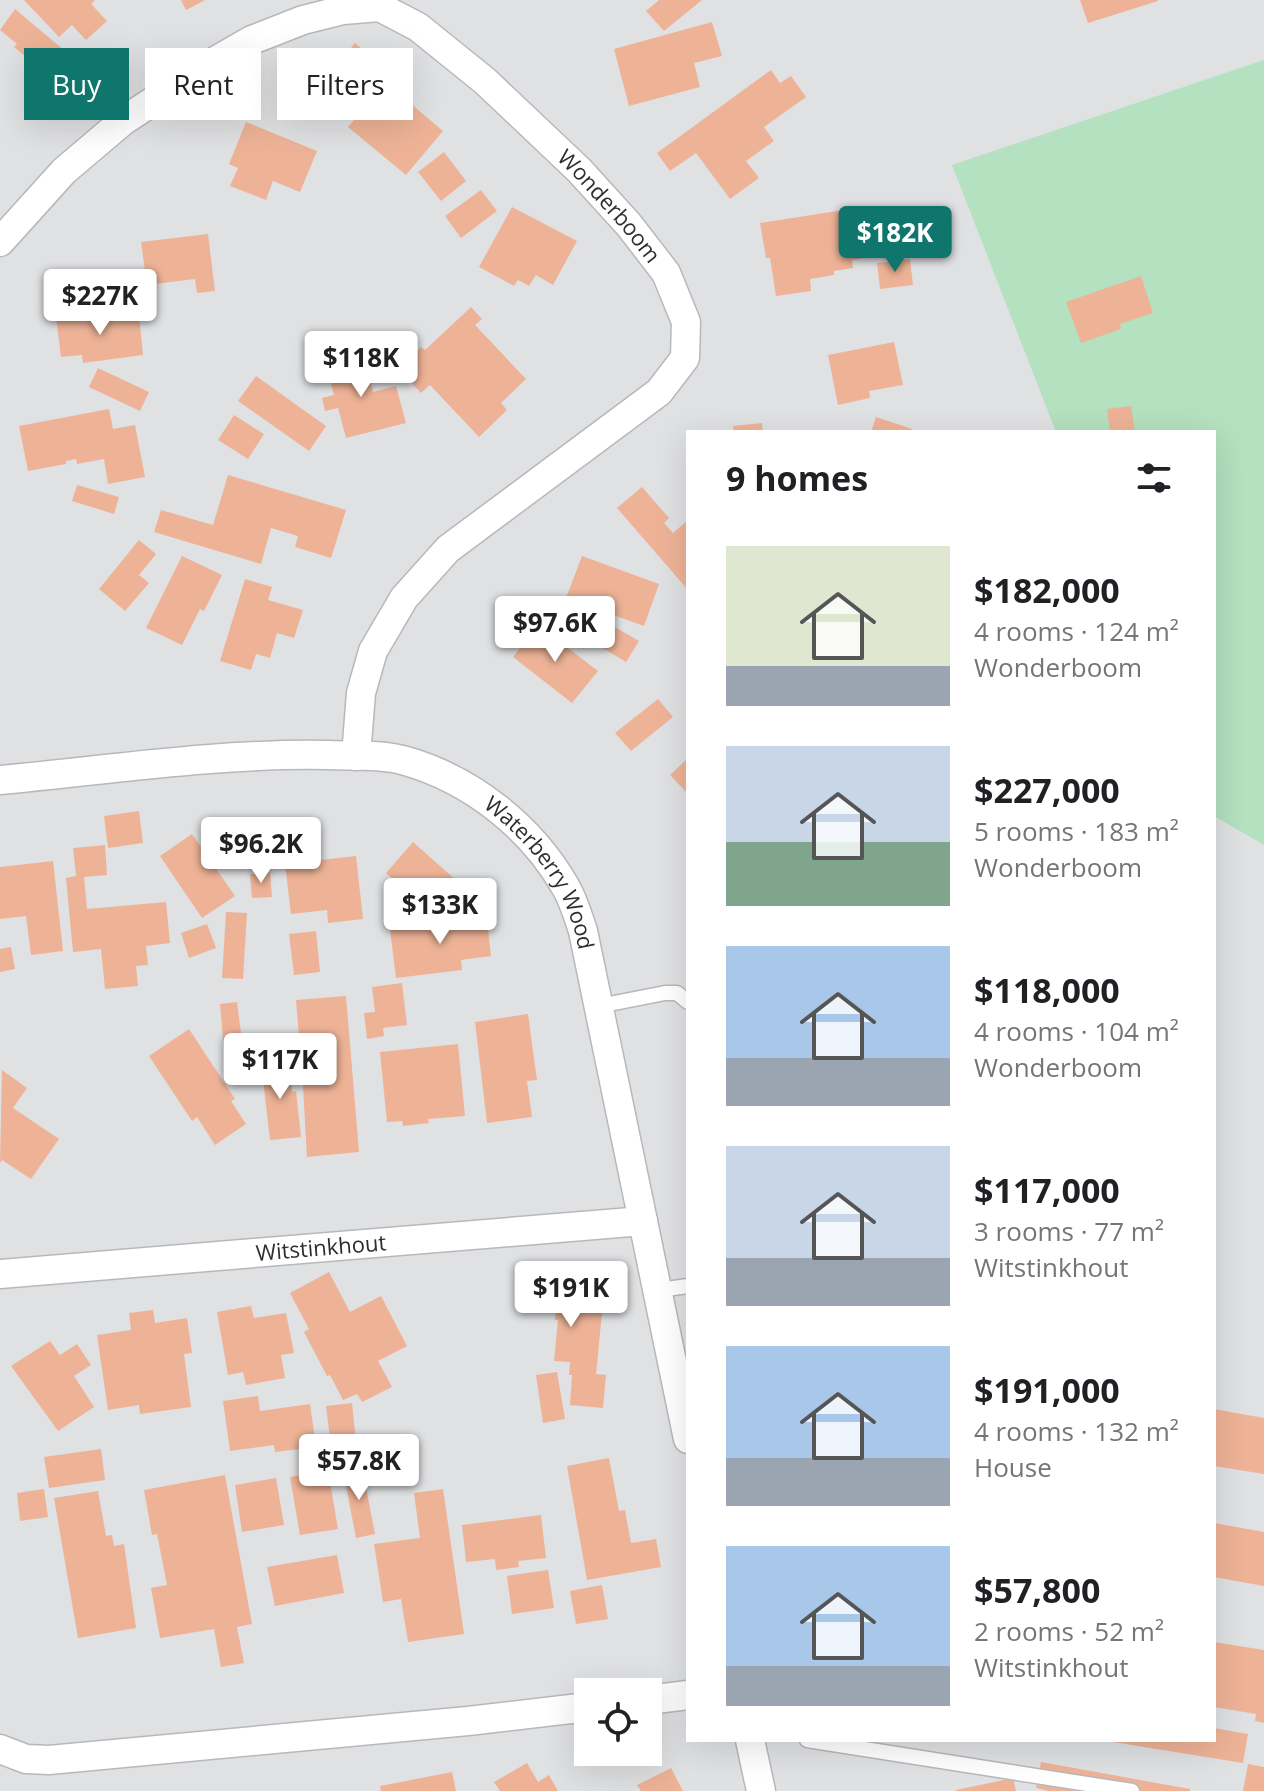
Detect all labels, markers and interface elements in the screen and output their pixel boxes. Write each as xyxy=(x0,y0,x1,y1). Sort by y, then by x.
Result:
chip: Buy xyxy=(24,48,129,120)
chip: Rent xyxy=(145,48,261,120)
chip: Filters xyxy=(277,48,413,120)
street label: Wonderboom xyxy=(552,142,668,268)
pin: $182K xyxy=(839,206,951,274)
text: $182K xyxy=(857,214,933,250)
pin: $227K xyxy=(44,269,156,337)
text: $227K xyxy=(62,277,138,313)
pin: $118K xyxy=(305,331,417,399)
text: $118K xyxy=(323,339,399,375)
text: 9 homes xyxy=(726,455,868,501)
icon: filters xyxy=(1132,456,1176,500)
text: $182,000 xyxy=(974,567,1120,613)
icon: home xyxy=(790,578,886,674)
pin: $97.6K xyxy=(490,596,620,664)
text: $97.6K xyxy=(513,604,597,640)
text: 4 rooms · 124 m² xyxy=(974,613,1179,649)
text: Wonderboom xyxy=(974,649,1142,685)
text: $227,000 xyxy=(974,767,1120,813)
icon: home xyxy=(790,778,886,874)
street label: Waterberry Wood xyxy=(479,788,602,952)
text: 5 rooms · 183 m² xyxy=(974,813,1179,849)
pin: $96.2K xyxy=(196,817,326,885)
text: $96.2K xyxy=(219,825,303,861)
text: Wonderboom xyxy=(974,849,1142,885)
pin: $133K xyxy=(384,878,496,946)
text: $133K xyxy=(402,886,478,922)
text: $118,000 xyxy=(974,967,1120,1013)
icon: home xyxy=(790,978,886,1074)
text: 4 rooms · 104 m² xyxy=(974,1013,1179,1049)
pin: $117K xyxy=(224,1033,336,1101)
text: $117K xyxy=(242,1041,318,1077)
text: Wonderboom xyxy=(974,1049,1142,1085)
text: $117,000 xyxy=(974,1167,1120,1213)
icon: home xyxy=(790,1178,886,1274)
text: 3 rooms · 77 m² xyxy=(974,1213,1164,1249)
street label: Witstinkhout xyxy=(254,1226,387,1267)
text: Witstinkhout xyxy=(974,1249,1128,1285)
pin: $191K xyxy=(515,1261,627,1329)
text: $191K xyxy=(533,1269,609,1305)
text: $191,000 xyxy=(974,1367,1120,1413)
icon: home xyxy=(790,1378,886,1474)
text: 4 rooms · 132 m² xyxy=(974,1413,1179,1449)
pin: $57.8K xyxy=(294,1434,424,1502)
text: $57.8K xyxy=(317,1442,401,1478)
text: House xyxy=(974,1449,1052,1485)
text: $57,800 xyxy=(974,1567,1100,1613)
icon: home xyxy=(790,1578,886,1674)
text: 2 rooms · 52 m² xyxy=(974,1613,1164,1649)
text: Witstinkhout xyxy=(974,1649,1128,1685)
map controls xyxy=(574,1678,662,1766)
button: locate xyxy=(574,1678,662,1766)

